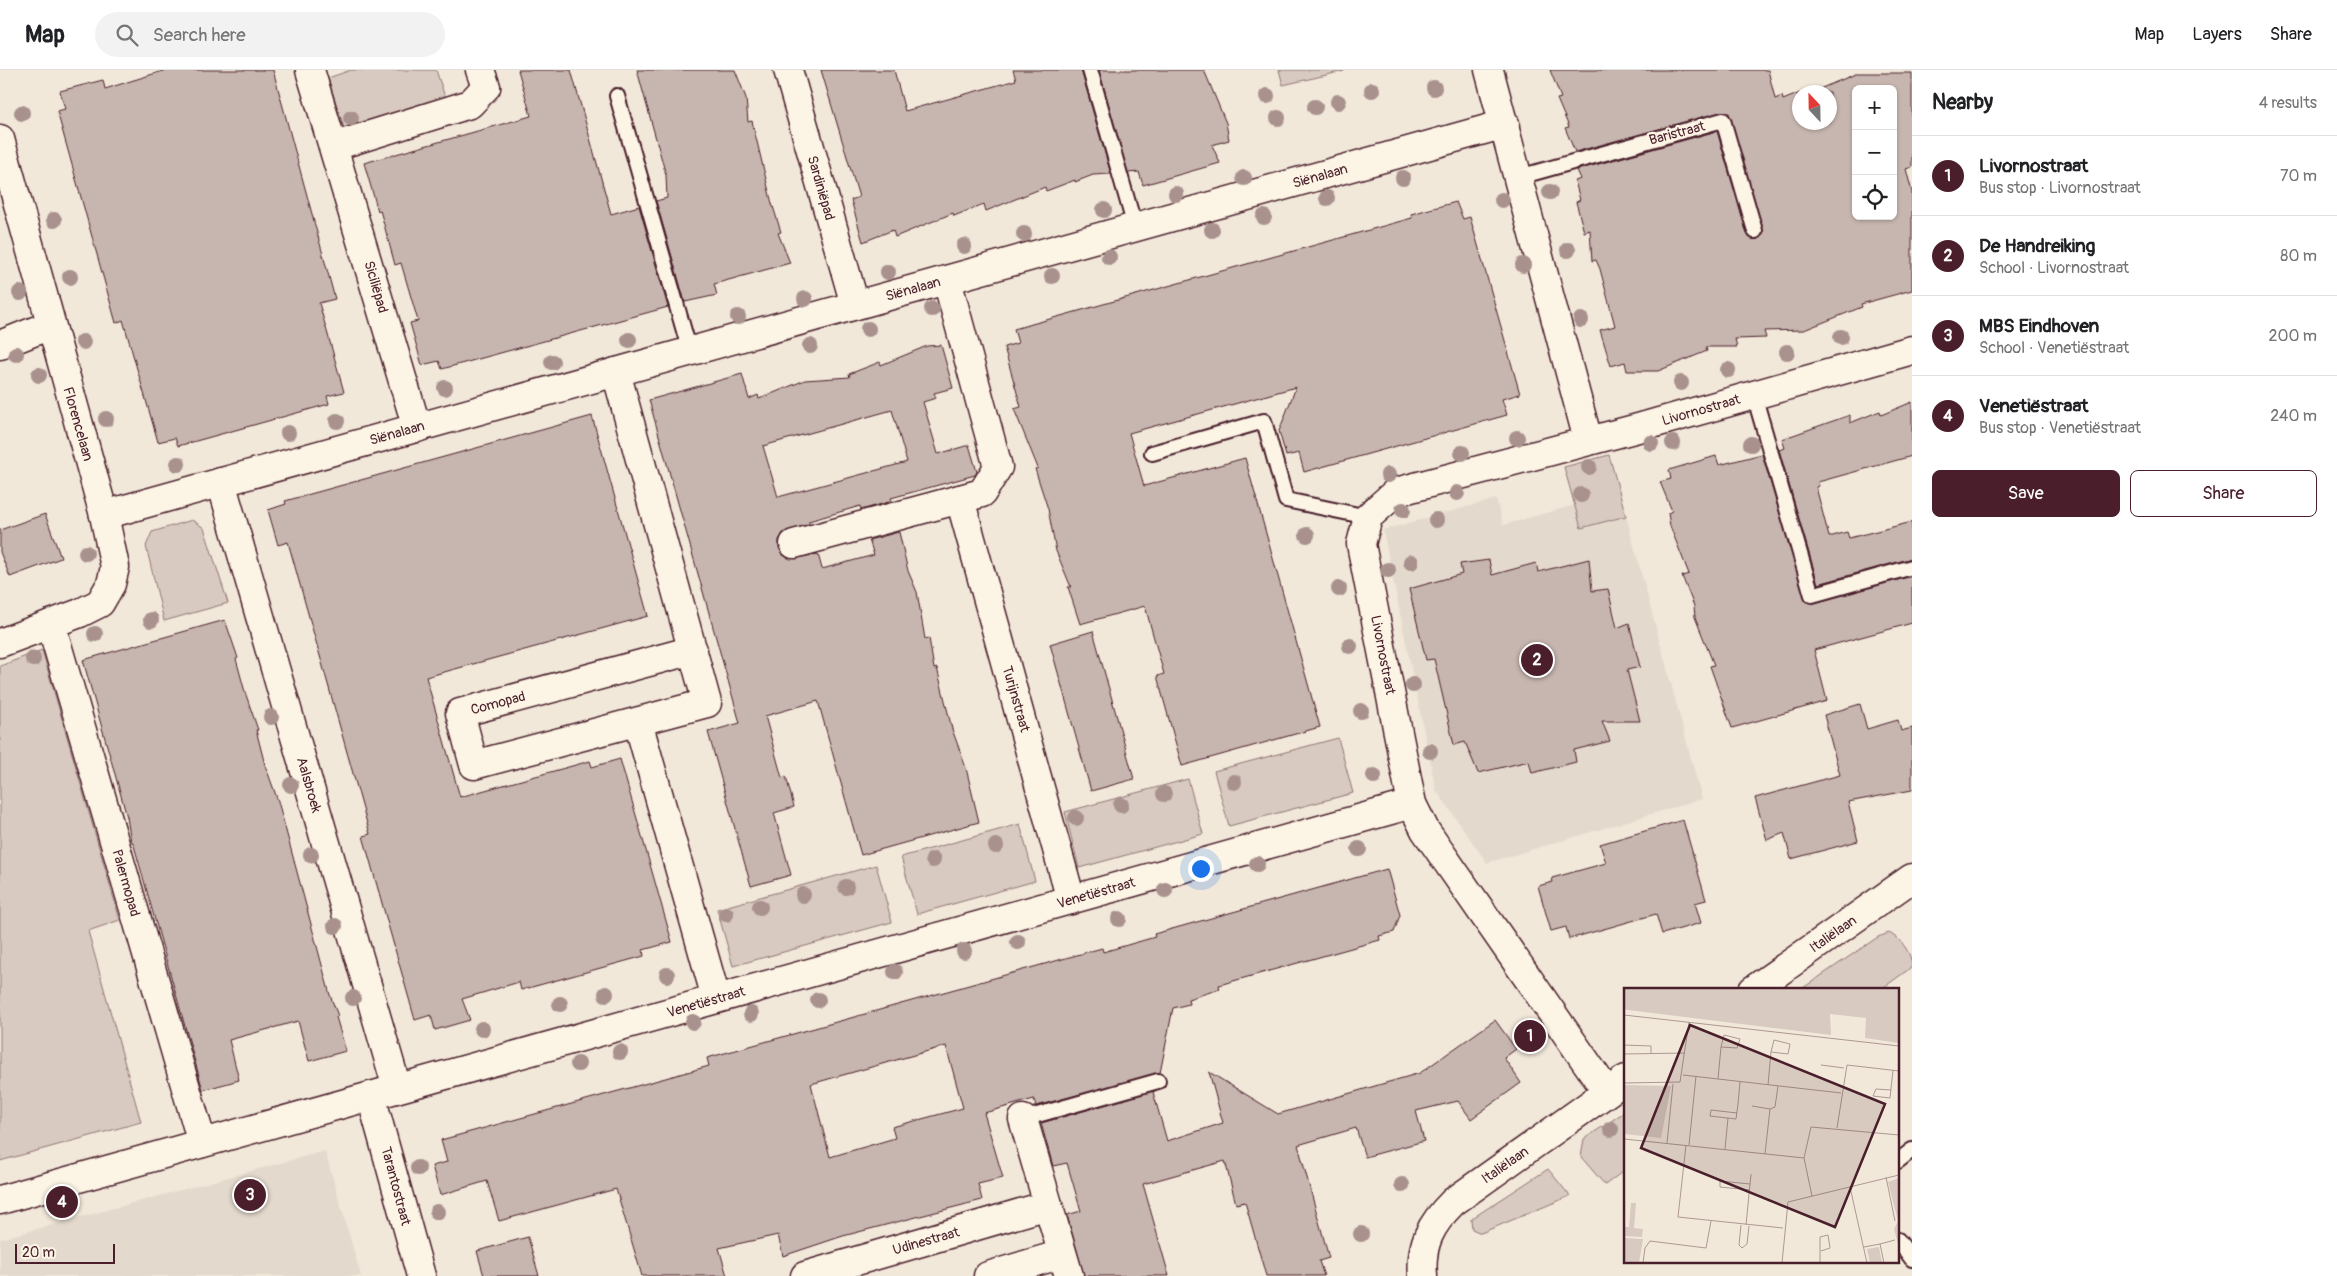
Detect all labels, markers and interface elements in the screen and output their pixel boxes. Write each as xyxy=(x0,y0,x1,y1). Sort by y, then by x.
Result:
search box xyxy=(95,12,445,57)
text: Map xyxy=(25,20,65,49)
icon: search xyxy=(113,21,141,49)
text: Search here xyxy=(153,23,246,47)
text: Map xyxy=(2135,23,2164,46)
text: Layers xyxy=(2192,23,2242,46)
text: Share xyxy=(2270,23,2312,46)
north arrow xyxy=(1792,85,1837,130)
map controls xyxy=(1852,85,1897,220)
button: + xyxy=(1852,85,1897,130)
text: Nearby xyxy=(1932,89,1993,116)
text: 4 results xyxy=(2259,93,2317,113)
street label: Baristraat xyxy=(1647,117,1707,149)
button: − xyxy=(1852,130,1897,175)
street label: Sardiniëpad xyxy=(804,154,838,222)
text: Livornostraat xyxy=(1979,154,2088,178)
street label: Siënalaan xyxy=(1291,160,1350,192)
text: 1 xyxy=(1945,166,1951,186)
text: 70 m xyxy=(2280,166,2317,186)
button: locate xyxy=(1852,175,1897,220)
text: Bus stop · Livornostraat xyxy=(1979,178,2141,198)
text: De Handreiking xyxy=(1979,234,2095,258)
text: 2 xyxy=(1944,246,1952,266)
text: 80 m xyxy=(2280,246,2317,266)
text: School · Livornostraat xyxy=(1979,258,2129,278)
street label: Siciliëpad xyxy=(360,259,392,315)
street label: Siënalaan xyxy=(884,273,943,305)
text: MBS Eindhoven xyxy=(1979,314,2099,338)
text: 3 xyxy=(1944,326,1952,346)
text: 200 m xyxy=(2269,326,2317,346)
text: School · Venetiëstraat xyxy=(1979,338,2129,358)
street label: Florencelaan xyxy=(59,385,97,463)
street label: Livornostraat xyxy=(1660,391,1742,429)
text: Venetiëstraat xyxy=(1979,394,2088,418)
text: 4 xyxy=(1943,406,1953,426)
text: 240 m xyxy=(2270,406,2317,426)
street label: Siënalaan xyxy=(368,417,427,449)
text: Bus stop · Venetiëstraat xyxy=(1979,418,2141,438)
button: Save xyxy=(1932,470,2120,517)
button: Share xyxy=(2130,470,2317,517)
street label: Livornostraat xyxy=(1367,614,1399,696)
pin: 2 xyxy=(1521,641,1553,679)
street label: Turijnstraat xyxy=(998,664,1034,734)
street label: Comopad xyxy=(469,688,527,718)
street label: Aalsbroek xyxy=(293,755,325,815)
street label: Palermopad xyxy=(108,848,144,919)
your location xyxy=(1188,856,1214,882)
street label: Venetiëstraat xyxy=(1055,874,1137,912)
street label: Italiëlaan xyxy=(1806,912,1860,956)
street label: Venetiëstraat xyxy=(665,983,747,1021)
inset map xyxy=(1624,988,1900,1264)
pin: 1 xyxy=(1514,1017,1546,1055)
street label: Italiëlaan xyxy=(1478,1143,1532,1187)
street label: Tarantostraat xyxy=(377,1145,415,1227)
pin: 3 xyxy=(234,1176,266,1214)
pin: 4 xyxy=(46,1183,78,1221)
street label: Udinestraat xyxy=(891,1223,962,1259)
scale bar xyxy=(15,1241,115,1264)
text: 20 m xyxy=(22,1244,55,1261)

